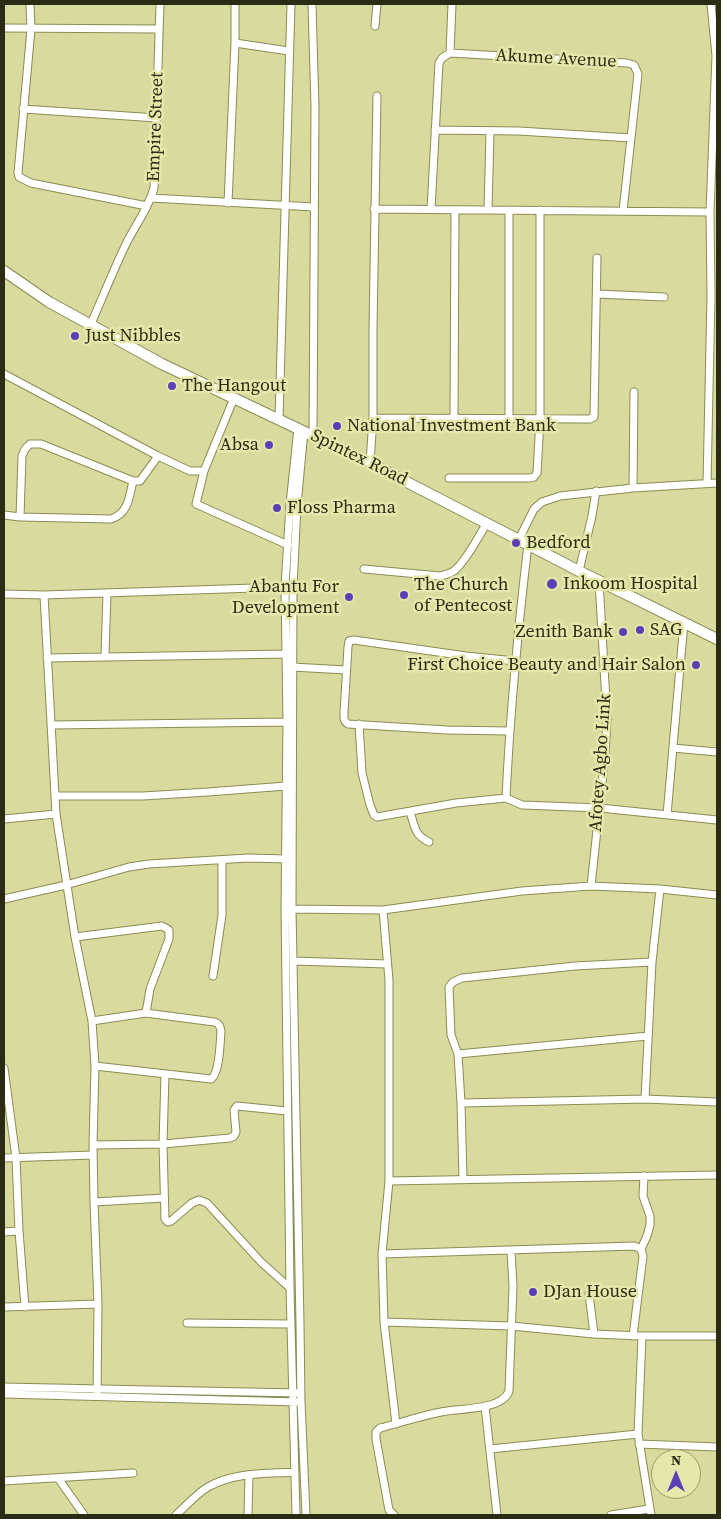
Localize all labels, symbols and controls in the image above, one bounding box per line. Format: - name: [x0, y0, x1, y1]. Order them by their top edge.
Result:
- street label: Akume Avenue: [495, 45, 617, 73]
- street label: Empire Street: [143, 72, 169, 182]
- place label: Just Nibbles: [85, 325, 181, 347]
- marker: Just Nibbles: [69, 330, 81, 342]
- place label: The Hangout: [182, 375, 286, 397]
- marker: The Hangout: [166, 380, 178, 392]
- place label: National Investment Bank: [347, 415, 556, 437]
- marker: National Investment Bank: [331, 420, 343, 432]
- street label: Spintex Road: [307, 425, 411, 491]
- place label: Absa: [220, 434, 259, 456]
- marker: Absa: [263, 439, 275, 451]
- place label: Floss Pharma: [287, 497, 396, 519]
- marker: Floss Pharma: [271, 502, 283, 514]
- place label: Bedford: [526, 532, 590, 554]
- marker: Bedford: [510, 537, 522, 549]
- place label: Inkoom Hospital: [563, 573, 698, 595]
- place label: The Church of Pentecost: [414, 574, 512, 616]
- place label: Abantu For Development: [232, 576, 339, 618]
- marker: Inkoom Hospital: [545, 577, 559, 591]
- marker: The Church of Pentecost: [398, 589, 410, 601]
- marker: Abantu For Development: [343, 591, 355, 603]
- place label: SAG: [650, 619, 682, 641]
- place label: Zenith Bank: [516, 621, 613, 643]
- marker: SAG: [634, 624, 646, 636]
- marker: Zenith Bank: [617, 626, 629, 638]
- place label: First Choice Beauty and Hair Salon: [407, 654, 686, 676]
- marker: First Choice Beauty and Hair Salon: [690, 659, 702, 671]
- street label: Afotey Agbo Link: [585, 693, 617, 833]
- place label: DJan House: [543, 1281, 637, 1303]
- marker: DJan House: [527, 1286, 539, 1298]
- north arrow: [651, 1449, 701, 1499]
- text: N: [671, 1450, 681, 1470]

